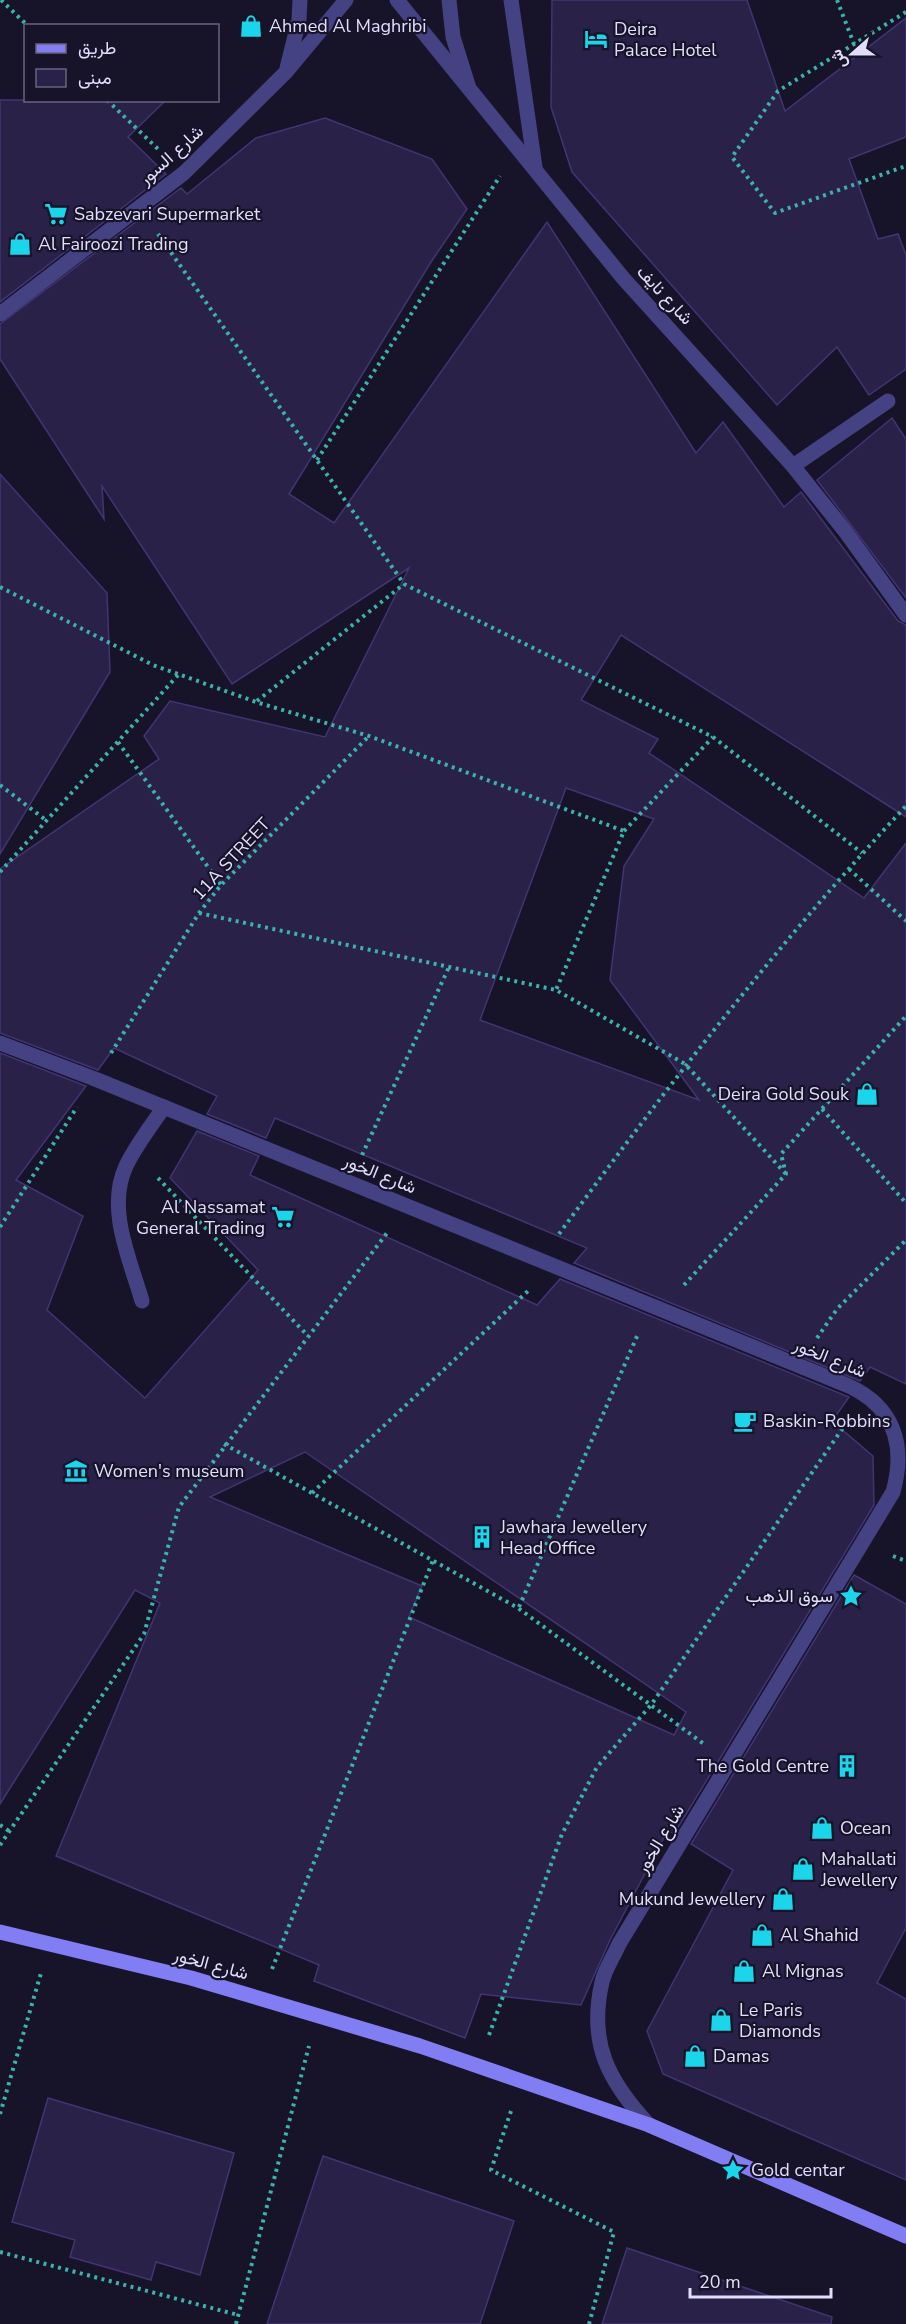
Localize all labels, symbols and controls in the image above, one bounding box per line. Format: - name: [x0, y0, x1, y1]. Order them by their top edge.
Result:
- shop icon: Ahmed Al Maghribi: [238, 13, 264, 39]
- place label: Ahmed Al Maghribi: [269, 14, 427, 38]
- place label: Deira Palace Hotel: [614, 17, 717, 62]
- legend: [24, 24, 219, 102]
- north arrow: [822, 24, 882, 84]
- hotel icon: Deira Palace Hotel: [583, 26, 609, 52]
- text: طريق: [78, 36, 116, 60]
- text: ش: [825, 46, 853, 72]
- text: مبنى: [78, 66, 112, 90]
- street label: شارع السور: [133, 119, 209, 191]
- supermarket icon: Sabzevari Supermarket: [43, 201, 69, 227]
- place label: Sabzevari Supermarket: [74, 202, 261, 226]
- shop icon: Al Fairoozi Trading: [7, 231, 33, 257]
- place label: Al Fairoozi Trading: [38, 232, 188, 256]
- street label: شارع نايف: [631, 260, 699, 330]
- street label: 11A STREET: [187, 812, 276, 905]
- shop icon: Deira Gold Souk: [854, 1081, 880, 1107]
- place label: Deira Gold Souk: [718, 1082, 850, 1106]
- street label: شارع الخور: [339, 1148, 420, 1199]
- place label: Al Nassamat General Trading: [136, 1195, 266, 1240]
- supermarket icon: Al Nassamat General Trading: [270, 1204, 296, 1230]
- street label: شارع الخور: [789, 1332, 870, 1383]
- cafe icon: Baskin-Robbins: [732, 1408, 758, 1434]
- place label: Baskin-Robbins: [763, 1409, 890, 1433]
- museum icon: Women's museum: [63, 1458, 89, 1484]
- place label: Women's museum: [94, 1459, 244, 1483]
- place label: Jawhara Jewellery Head Office: [499, 1515, 648, 1560]
- building icon: Jawhara Jewellery Head Office: [469, 1524, 495, 1550]
- place icon: سوق الذهب: [838, 1583, 864, 1609]
- place label: سوق الذهب: [746, 1584, 833, 1608]
- building icon: The Gold Centre: [834, 1753, 860, 1779]
- place label: The Gold Centre: [697, 1754, 829, 1778]
- street label: شارع الخور: [629, 1800, 690, 1879]
- shop icon: Ocean: [809, 1815, 835, 1841]
- place label: Ocean: [840, 1816, 891, 1840]
- place label: Mahallati Jewellery: [820, 1847, 898, 1892]
- shop icon: Mahallati Jewellery: [790, 1856, 816, 1882]
- shop icon: Mukund Jewellery: [770, 1886, 796, 1912]
- place label: Mukund Jewellery: [619, 1887, 766, 1911]
- shop icon: Al Shahid: [749, 1922, 775, 1948]
- place label: Al Shahid: [780, 1923, 859, 1947]
- street label: شارع الخور: [170, 1942, 251, 1986]
- shop icon: Al Mignas: [731, 1958, 757, 1984]
- place label: Al Mignas: [762, 1959, 844, 1983]
- place label: Le Paris Diamonds: [739, 1998, 821, 2043]
- shop icon: Le Paris Diamonds: [708, 2007, 734, 2033]
- shop icon: Damas: [682, 2043, 708, 2069]
- place label: Damas: [713, 2044, 770, 2068]
- place icon: Gold centar: [720, 2157, 746, 2183]
- place label: Gold centar: [751, 2158, 845, 2182]
- scale bar: [690, 2261, 831, 2299]
- text: 20 m: [699, 2270, 741, 2294]

